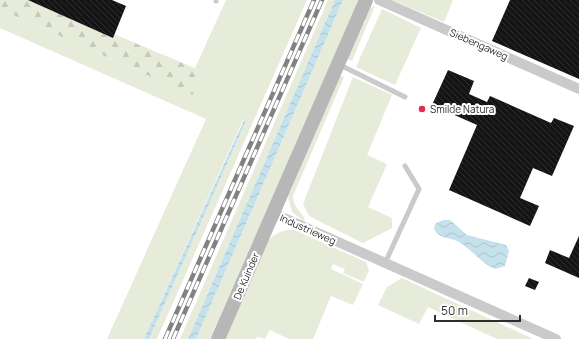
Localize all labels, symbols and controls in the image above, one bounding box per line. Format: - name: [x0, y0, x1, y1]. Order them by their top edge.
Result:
- street label: Siebengaweg: [448, 25, 510, 63]
- place label: Smilde Natura: [430, 102, 494, 116]
- marker: Smilde Natura: [417, 104, 427, 114]
- street label: Industrieweg: [278, 210, 338, 248]
- street label: De Kuinder: [230, 250, 262, 302]
- scale bar: [435, 297, 520, 323]
- text: 50 m: [441, 302, 468, 319]

